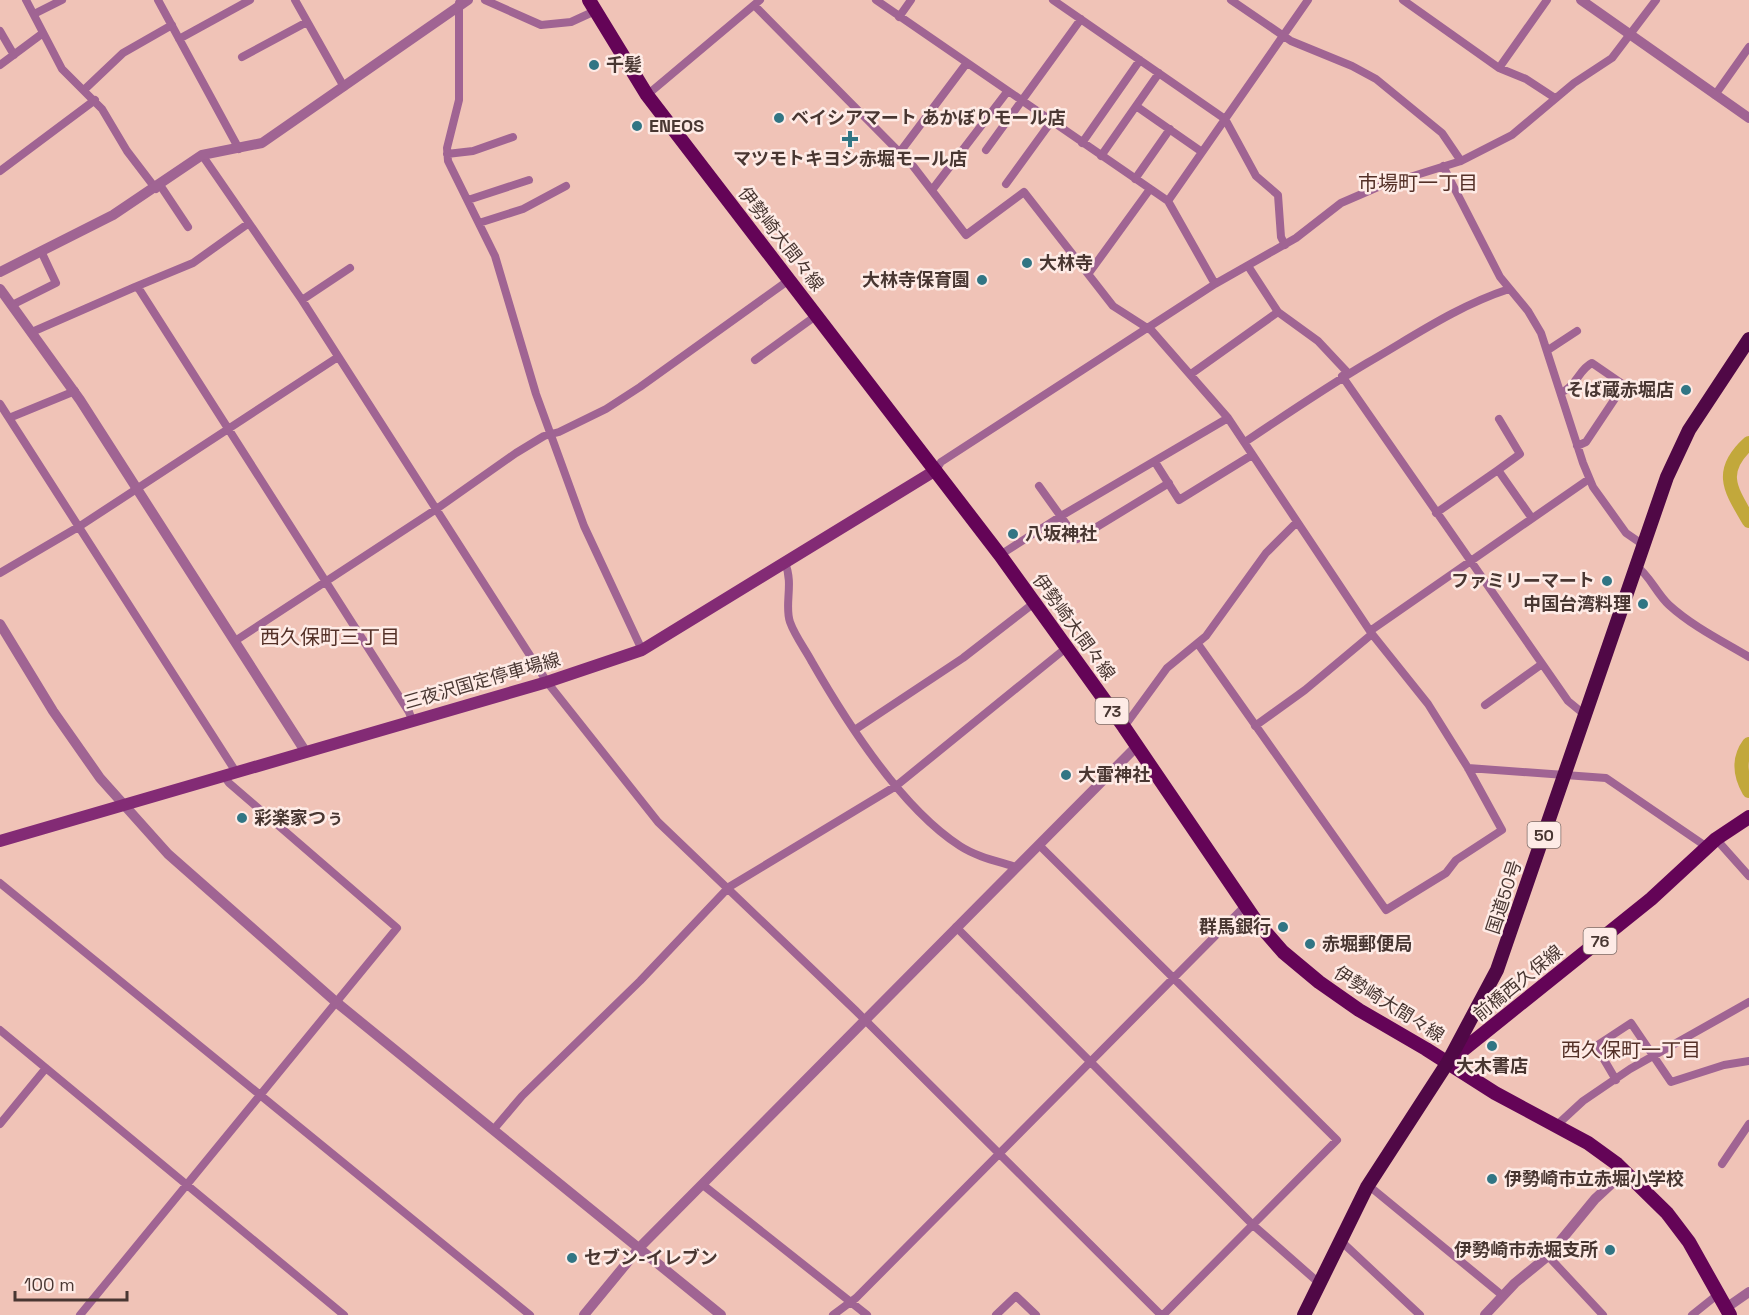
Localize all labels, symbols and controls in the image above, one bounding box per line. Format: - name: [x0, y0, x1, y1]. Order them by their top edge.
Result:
- place label: 千髪: [606, 53, 642, 76]
- marker: 千髪: [587, 58, 601, 72]
- place label: ベイシアマート あかぼりモール店: [791, 106, 1066, 129]
- marker: ベイシアマート あかぼりモール店: [772, 111, 786, 125]
- place label: ENEOS: [649, 114, 704, 137]
- marker: ENEOS: [630, 119, 644, 133]
- marker: マツモトキヨシ赤堀モール店: [843, 132, 857, 146]
- place label: マツモトキヨシ赤堀モール店: [733, 147, 967, 170]
- district label: 市場町一丁目: [1358, 170, 1478, 196]
- street label: 伊勢崎大間々線: [734, 182, 829, 295]
- place label: 大林寺: [1039, 251, 1093, 274]
- marker: 大林寺: [1020, 256, 1034, 270]
- place label: 大林寺保育園: [862, 268, 970, 291]
- marker: 大林寺保育園: [975, 273, 989, 287]
- place label: そば蔵赤堀店: [1566, 378, 1674, 401]
- marker: そば蔵赤堀店: [1679, 383, 1693, 397]
- place label: 八坂神社: [1025, 522, 1097, 545]
- marker: 八坂神社: [1006, 527, 1020, 541]
- street label: 伊勢崎大間々線: [1028, 569, 1121, 684]
- place label: ファミリーマート: [1451, 569, 1595, 592]
- marker: ファミリーマート: [1600, 574, 1614, 588]
- place label: 中国台湾料理: [1523, 592, 1631, 615]
- marker: 中国台湾料理: [1636, 597, 1650, 611]
- district label: 西久保町三丁目: [260, 624, 400, 650]
- street label: 三夜沢国定停車場線: [401, 647, 563, 714]
- road number: 73: [1096, 698, 1128, 724]
- place label: 大雷神社: [1078, 763, 1150, 786]
- marker: 大雷神社: [1059, 768, 1073, 782]
- place label: 彩楽家つぅ: [254, 806, 344, 829]
- marker: 彩楽家つぅ: [235, 811, 249, 825]
- road number: 50: [1528, 822, 1560, 848]
- street label: 国道50号: [1481, 857, 1526, 937]
- place label: 群馬銀行: [1199, 915, 1271, 938]
- marker: 群馬銀行: [1276, 920, 1290, 934]
- road number: 76: [1584, 928, 1616, 954]
- place label: 赤堀郵便局: [1322, 932, 1412, 955]
- marker: 赤堀郵便局: [1303, 937, 1317, 951]
- street label: 前橋西久保線: [1468, 940, 1567, 1026]
- street label: 伊勢崎大間々線: [1330, 960, 1449, 1047]
- district label: 西久保町一丁目: [1561, 1037, 1701, 1063]
- marker: 大木書店: [1485, 1039, 1499, 1053]
- place label: 大木書店: [1456, 1054, 1528, 1077]
- place label: 伊勢崎市立赤堀小学校: [1504, 1167, 1684, 1190]
- marker: 伊勢崎市立赤堀小学校: [1485, 1172, 1499, 1186]
- place label: 伊勢崎市赤堀支所: [1454, 1238, 1598, 1261]
- marker: 伊勢崎市赤堀支所: [1603, 1243, 1617, 1257]
- place label: セブン-イレブン: [584, 1246, 718, 1269]
- marker: セブン-イレブン: [565, 1251, 579, 1265]
- scale bar: [15, 1264, 128, 1302]
- text: 100 m: [24, 1273, 75, 1296]

